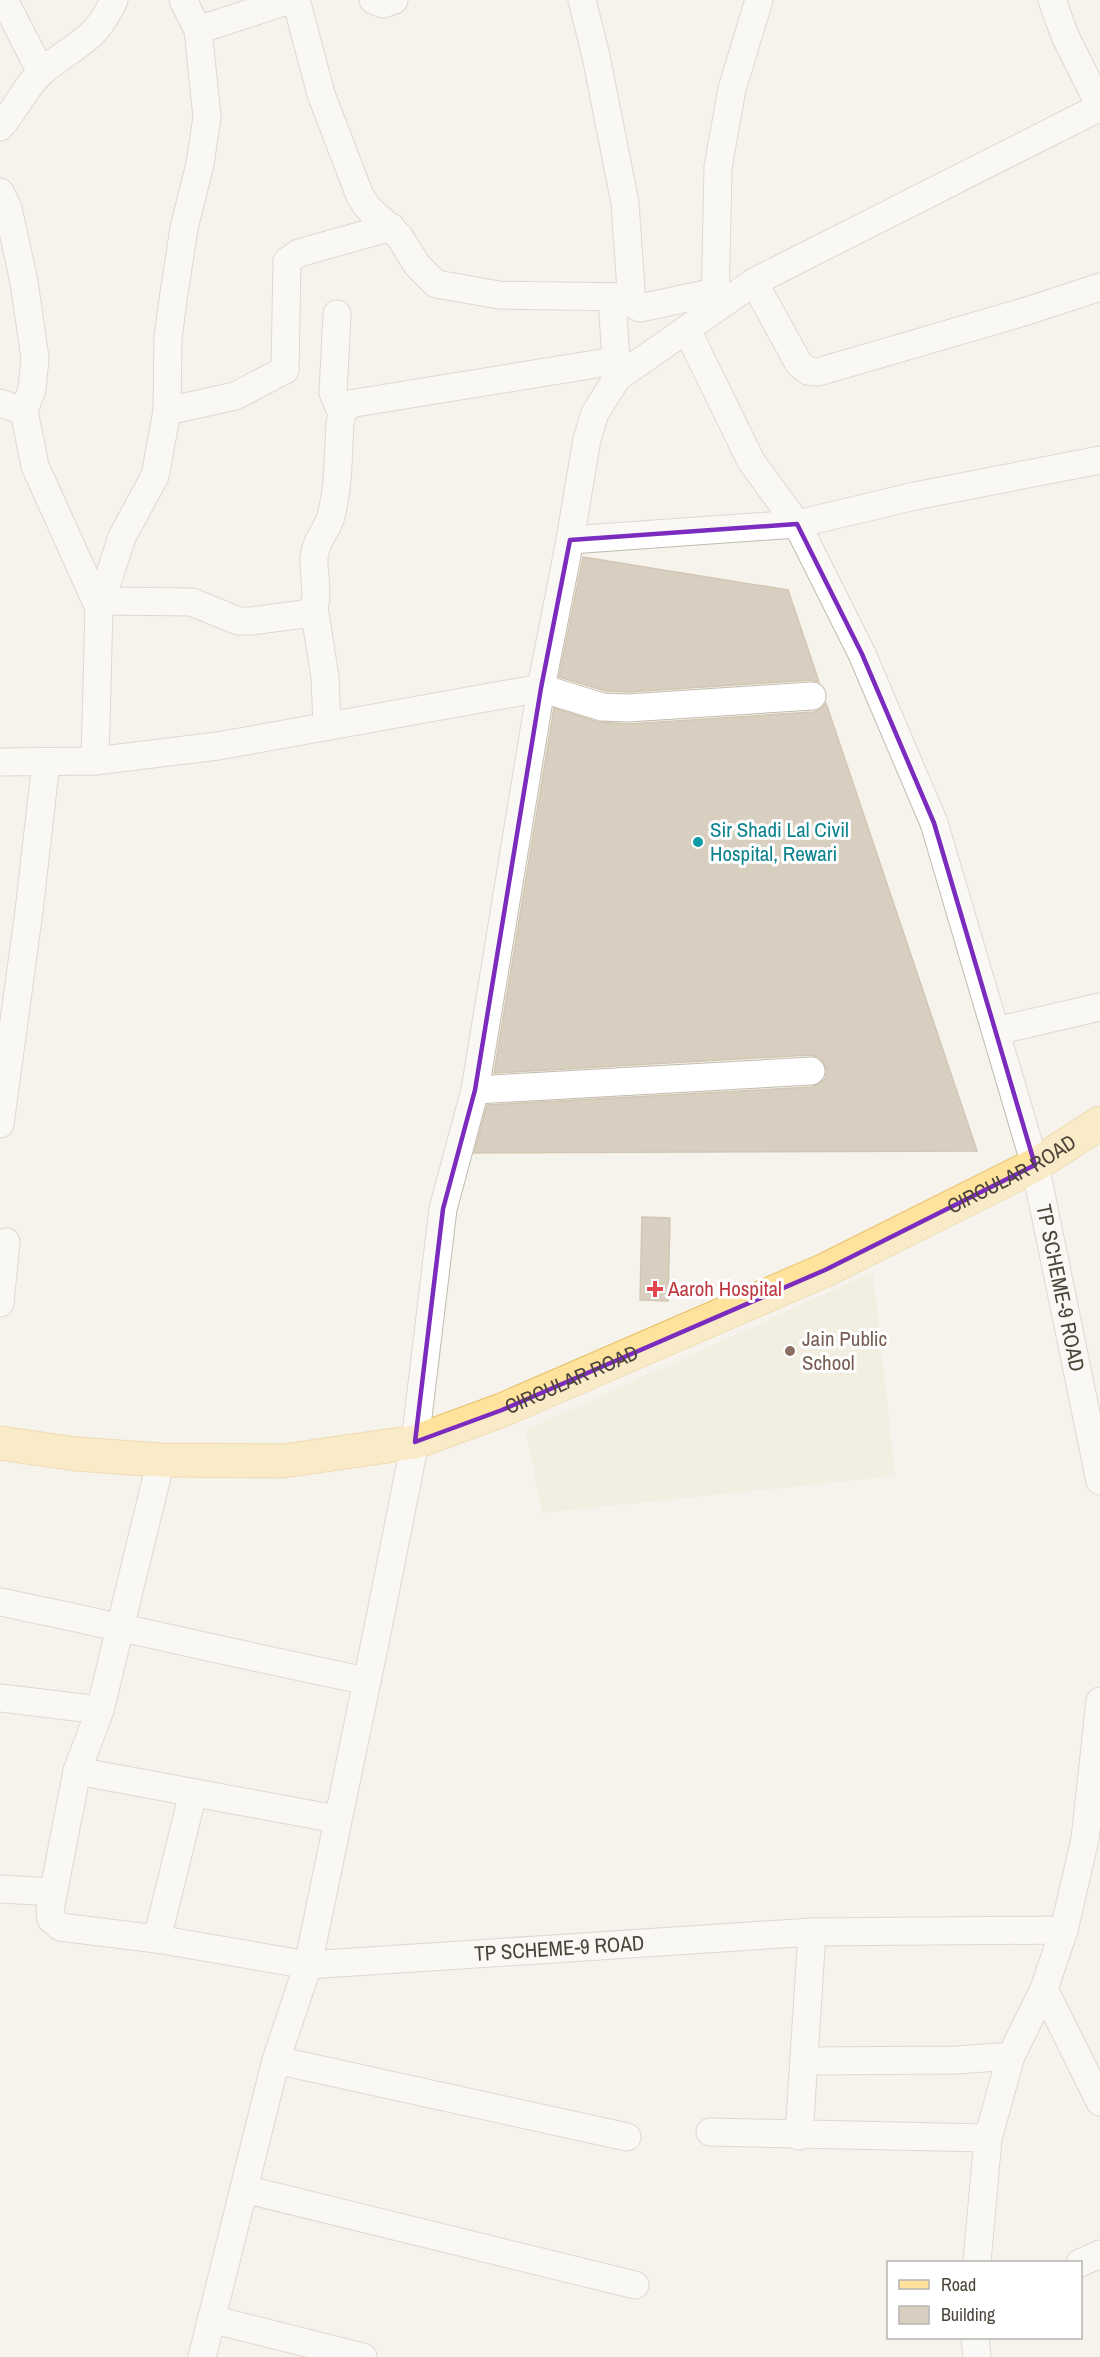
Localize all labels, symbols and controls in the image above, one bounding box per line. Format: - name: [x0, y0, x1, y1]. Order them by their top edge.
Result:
- place label: Sir Shadi Lal Civil Hospital, Rewari: [710, 815, 849, 868]
- marker: Sir Shadi Lal Civil Hospital, Rewari: [691, 835, 705, 849]
- street label: CIRCULAR ROAD: [942, 1127, 1082, 1221]
- street label: TP SCHEME-9 ROAD: [1029, 1202, 1092, 1374]
- place label: Aaroh Hospital: [667, 1274, 782, 1303]
- marker: Aaroh Hospital: [646, 1280, 664, 1298]
- place label: Jain Public School: [802, 1324, 887, 1377]
- street label: CIRCULAR ROAD: [500, 1338, 643, 1421]
- marker: Jain Public School: [783, 1344, 797, 1358]
- street label: TP SCHEME-9 ROAD: [473, 1928, 645, 1968]
- legend: [887, 2261, 1082, 2339]
- text: Road: [941, 2272, 976, 2297]
- text: Building: [941, 2302, 996, 2327]

